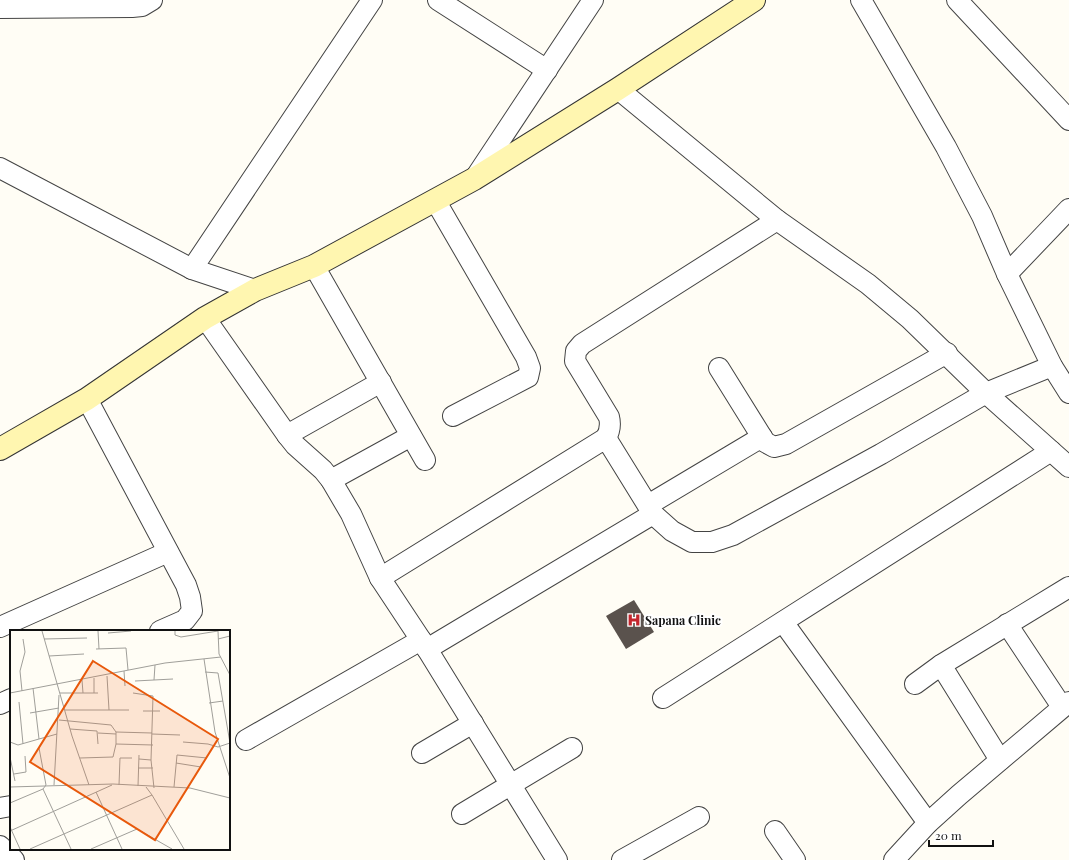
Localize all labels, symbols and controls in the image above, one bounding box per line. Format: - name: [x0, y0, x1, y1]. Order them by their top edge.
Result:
- hospital icon: Sapana Clinic: [626, 612, 642, 628]
- place label: Sapana Clinic: [645, 612, 721, 628]
- inset map: [10, 630, 230, 850]
- scale bar: [929, 822, 993, 848]
- text: 20 m: [935, 827, 962, 843]

